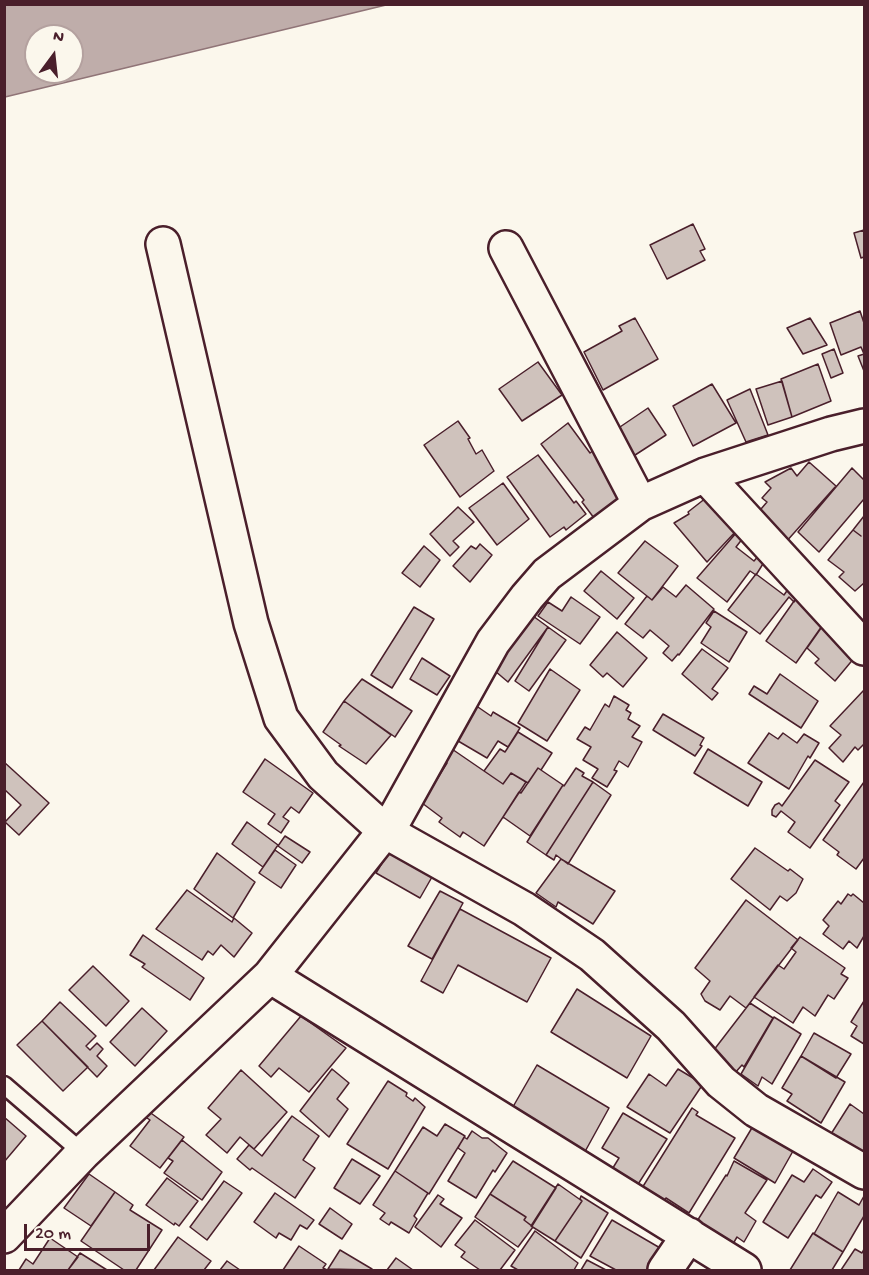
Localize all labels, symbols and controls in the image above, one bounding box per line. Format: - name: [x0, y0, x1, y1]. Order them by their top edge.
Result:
- north arrow: [24, 24, 84, 84]
- text: N: [51, 28, 66, 49]
- scale bar: [27, 1212, 153, 1250]
- text: 20 m: [35, 1224, 71, 1245]

